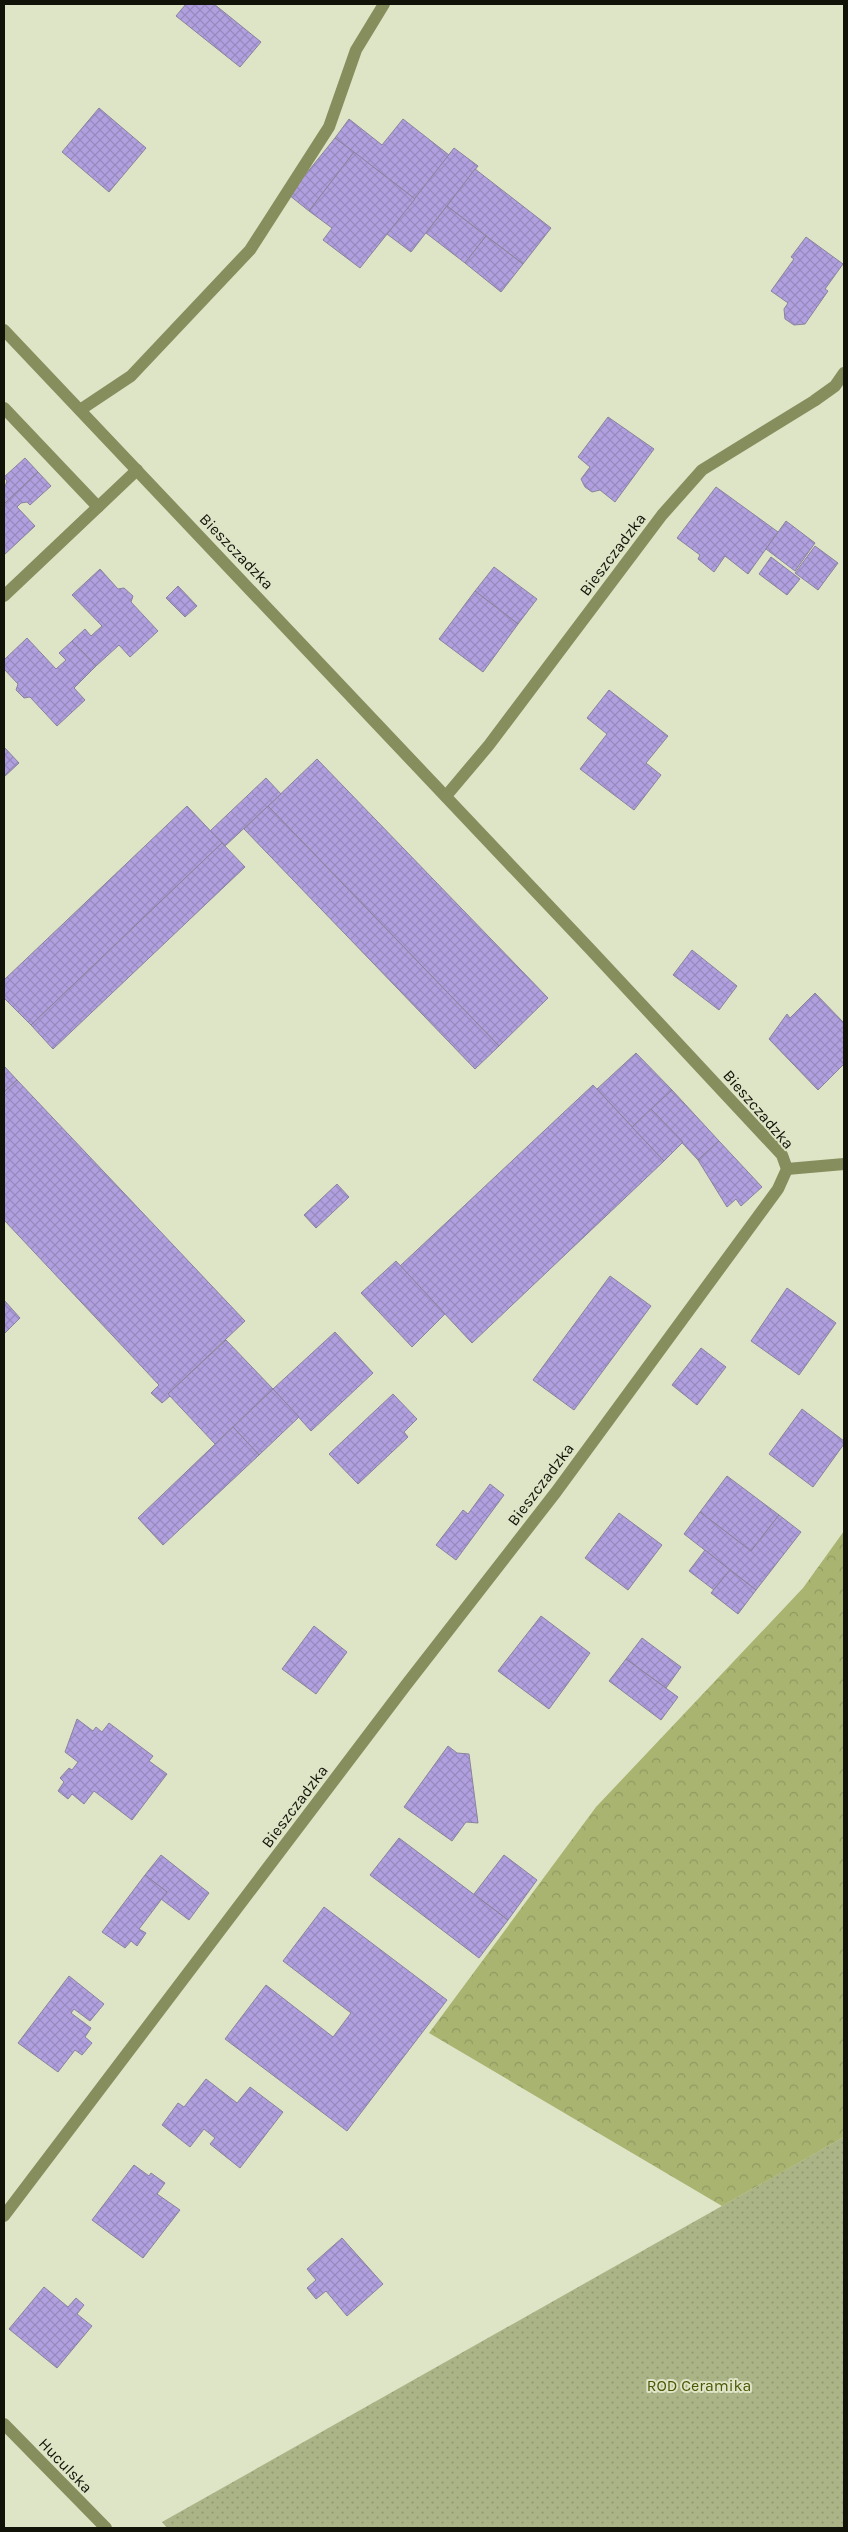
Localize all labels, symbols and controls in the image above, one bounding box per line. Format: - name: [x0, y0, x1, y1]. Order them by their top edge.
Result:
- street label: Bieszczadzka: [196, 509, 278, 593]
- street label: Bieszczadzka: [575, 509, 650, 599]
- street label: Bieszczadzka: [719, 1066, 798, 1153]
- street label: Bieszczadzka: [503, 1439, 578, 1529]
- street label: Bieszczadzka: [257, 1761, 332, 1851]
- park label: ROD Ceramika: [647, 2376, 751, 2395]
- street label: Huculska: [35, 2434, 96, 2497]

